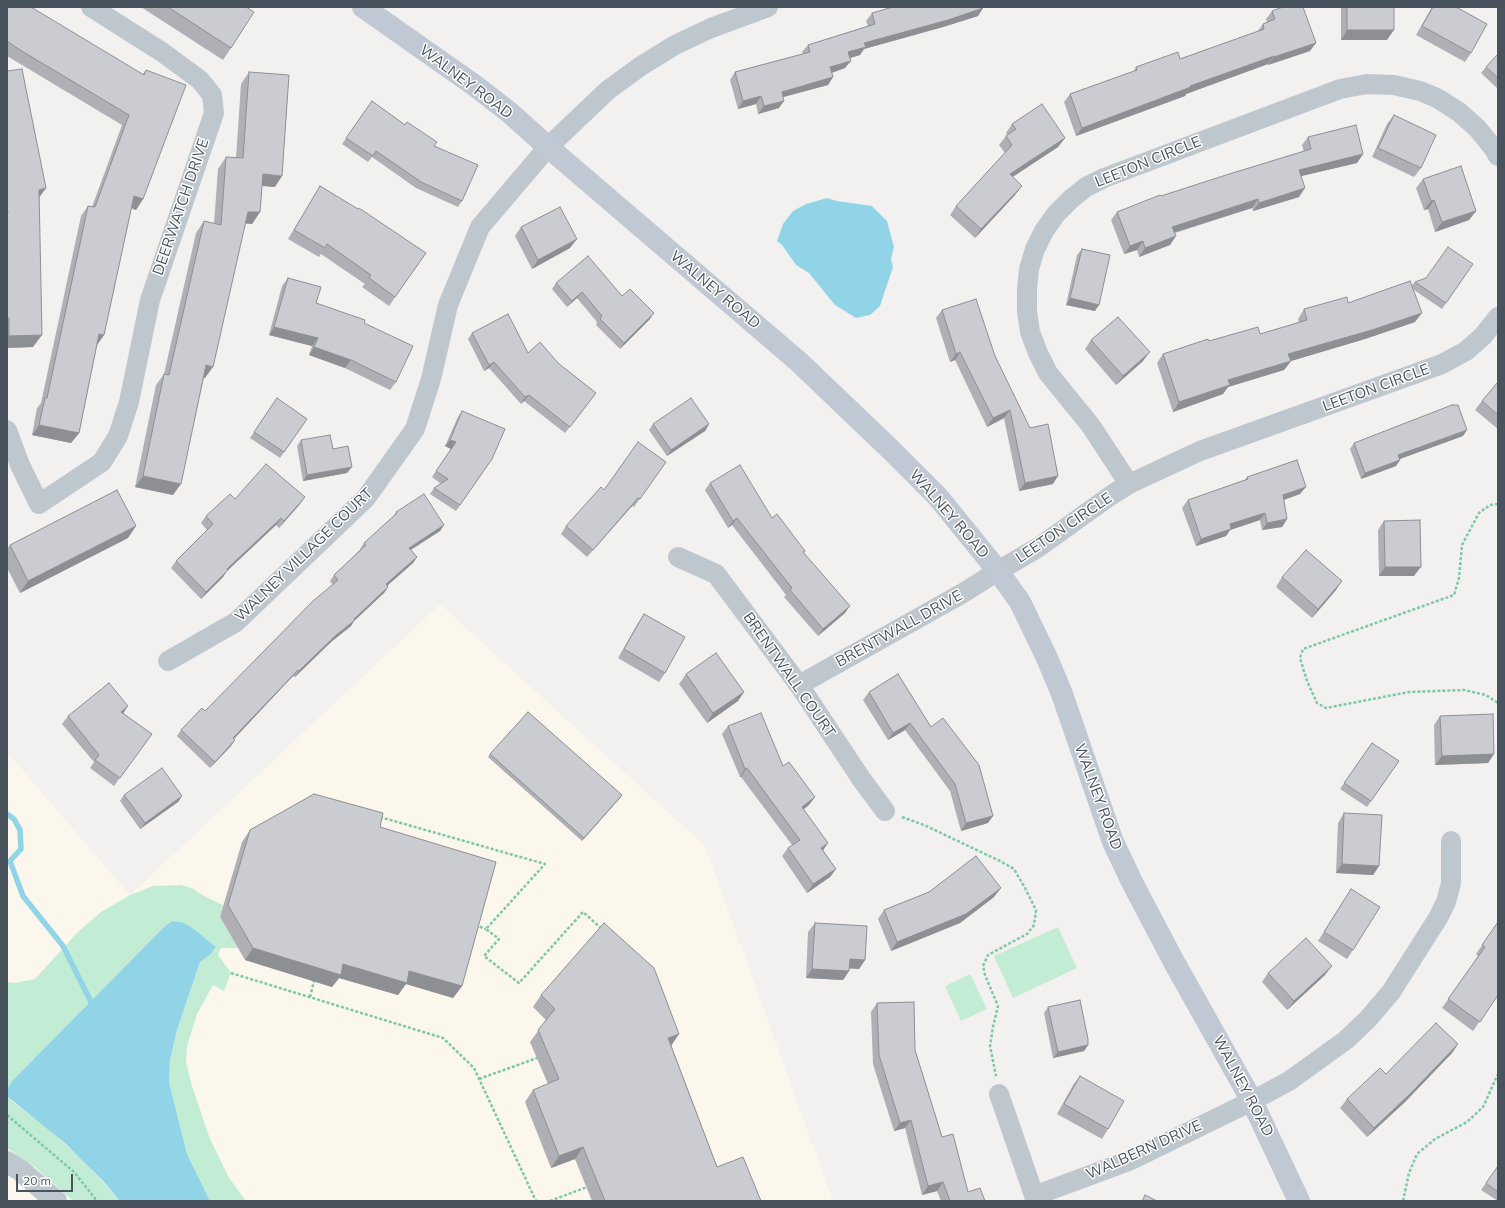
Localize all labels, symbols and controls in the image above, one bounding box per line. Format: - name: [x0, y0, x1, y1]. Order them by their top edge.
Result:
- street label: WALNEY ROAD: [416, 41, 516, 123]
- street label: LEETON CIRCLE: [1093, 133, 1203, 191]
- street label: DEERWATCH DRIVE: [149, 136, 213, 278]
- street label: WALNEY ROAD: [666, 247, 764, 333]
- street label: LEETON CIRCLE: [1320, 360, 1432, 416]
- street label: WALNEY ROAD: [905, 466, 993, 562]
- street label: WALNEY VILLAGE COURT: [231, 484, 377, 626]
- street label: LEETON CIRCLE: [1012, 489, 1116, 567]
- street label: BRENTWALL DRIVE: [833, 587, 965, 671]
- street label: BRENTWALL COURT: [739, 609, 839, 741]
- street label: WALNEY ROAD: [1070, 741, 1126, 853]
- street label: WALNEY ROAD: [1209, 1032, 1277, 1140]
- street label: WALBERN DRIVE: [1084, 1116, 1204, 1184]
- scale bar: [18, 1166, 75, 1192]
- text: 20 m: [23, 1173, 51, 1188]

